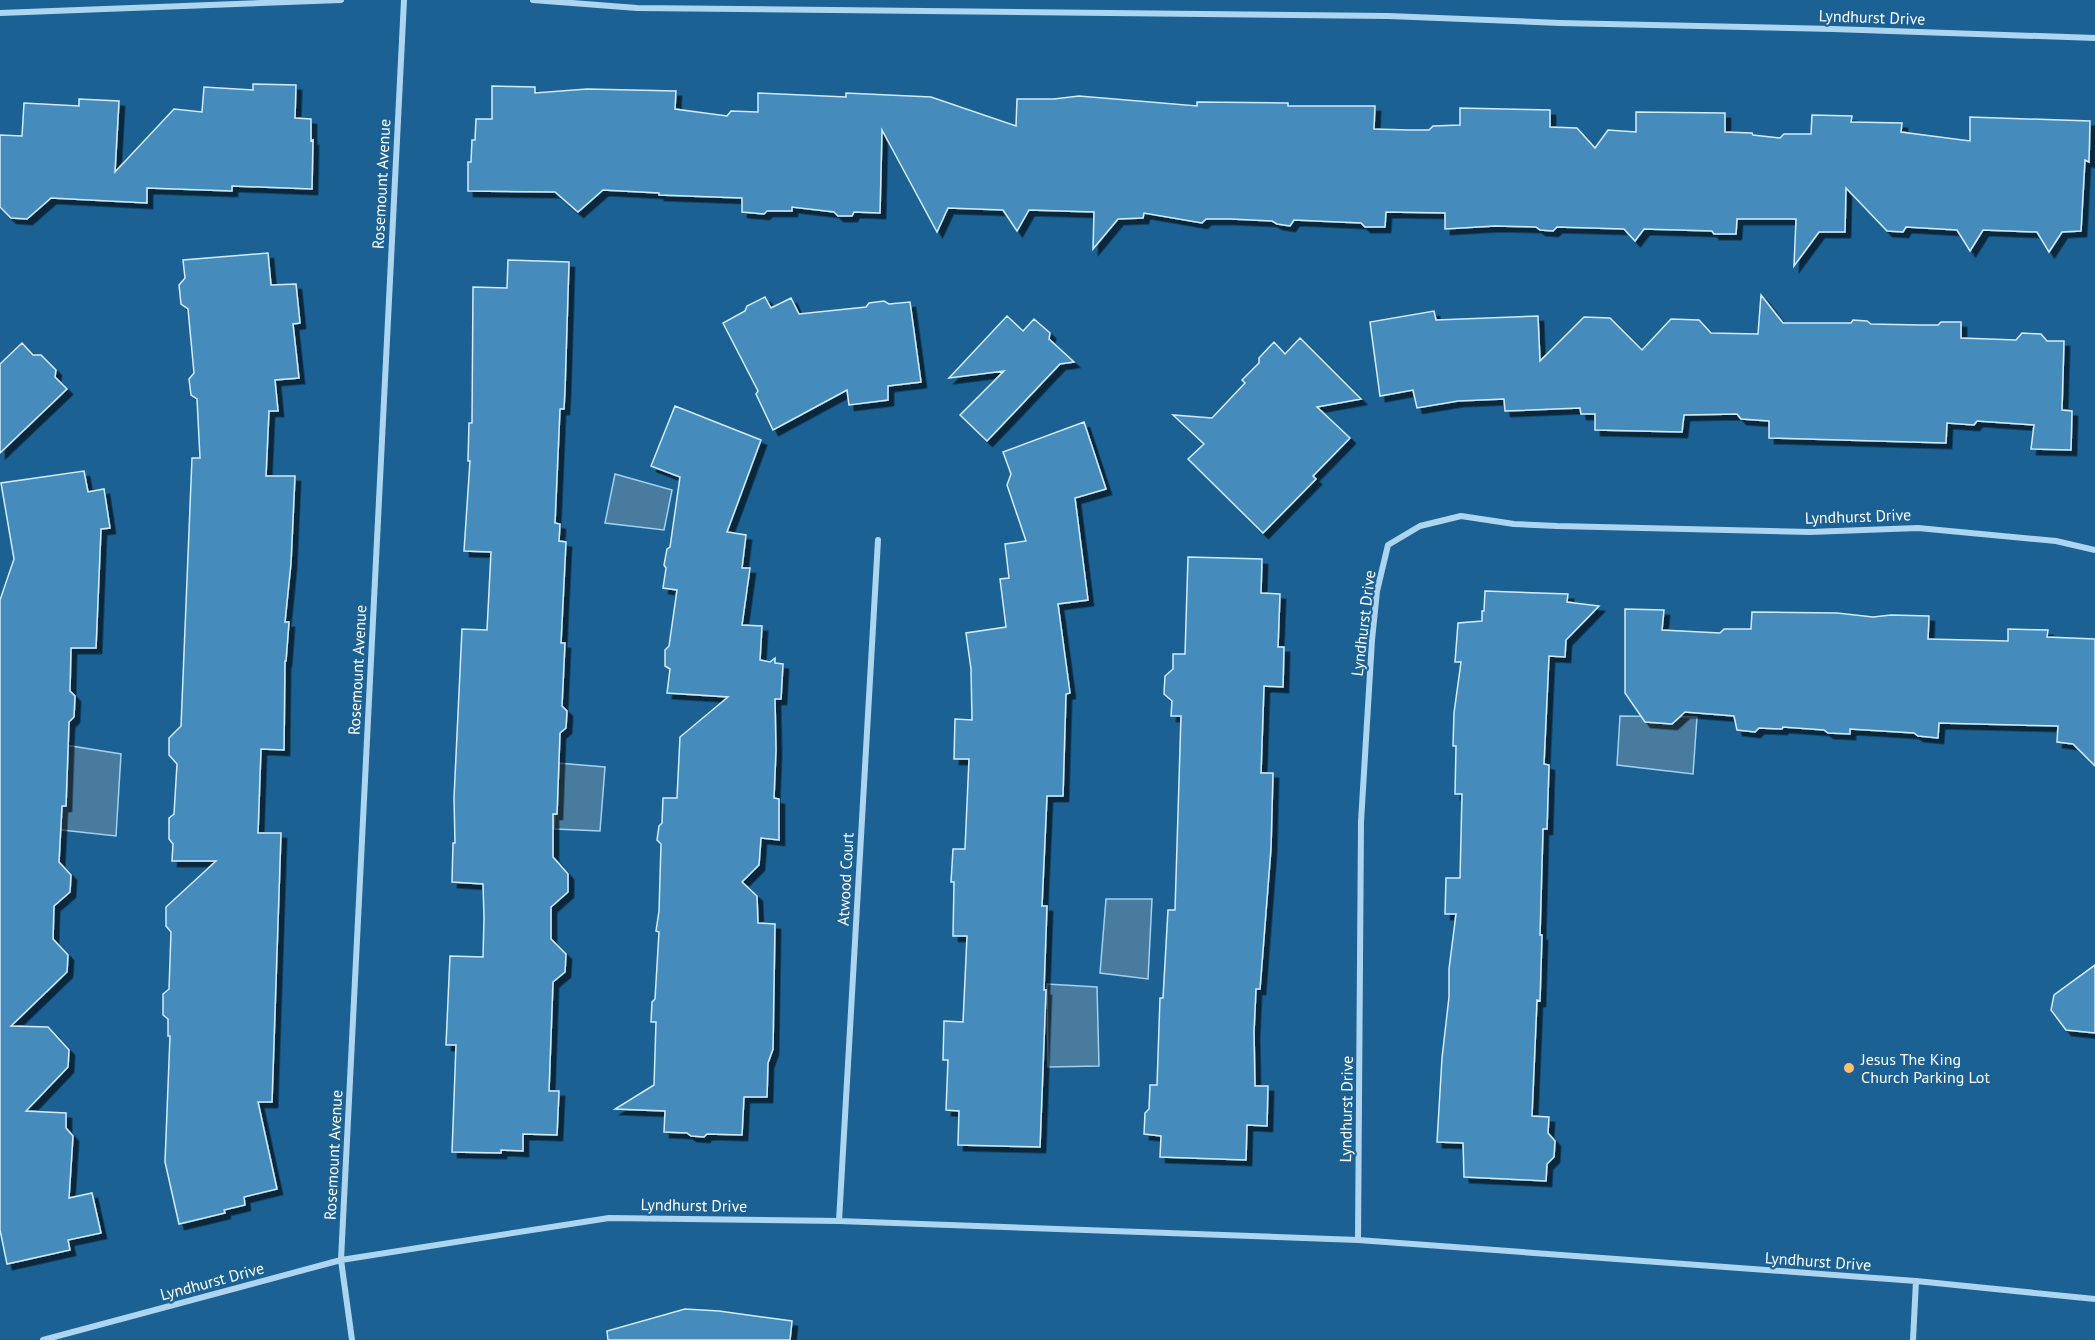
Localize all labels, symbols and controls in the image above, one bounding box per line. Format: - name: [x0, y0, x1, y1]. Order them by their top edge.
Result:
- street label: Lyndhurst Drive: [1818, 5, 1926, 29]
- street label: Rosemount Avenue: [368, 118, 394, 250]
- street label: Lyndhurst Drive: [1804, 504, 1912, 528]
- street label: Lyndhurst Drive: [1347, 569, 1379, 677]
- street label: Rosemount Avenue: [344, 604, 370, 736]
- street label: Atwood Court: [833, 831, 857, 926]
- place label: Jesus The King Church Parking Lot: [1860, 1049, 1990, 1087]
- street label: Lyndhurst Drive: [1335, 1056, 1357, 1162]
- marker: Jesus The King Church Parking Lot: [1842, 1061, 1856, 1075]
- street label: Rosemount Avenue: [320, 1089, 346, 1221]
- street label: Lyndhurst Drive: [641, 1194, 747, 1216]
- street label: Lyndhurst Drive: [1764, 1247, 1872, 1275]
- street label: Lyndhurst Drive: [158, 1258, 266, 1304]

